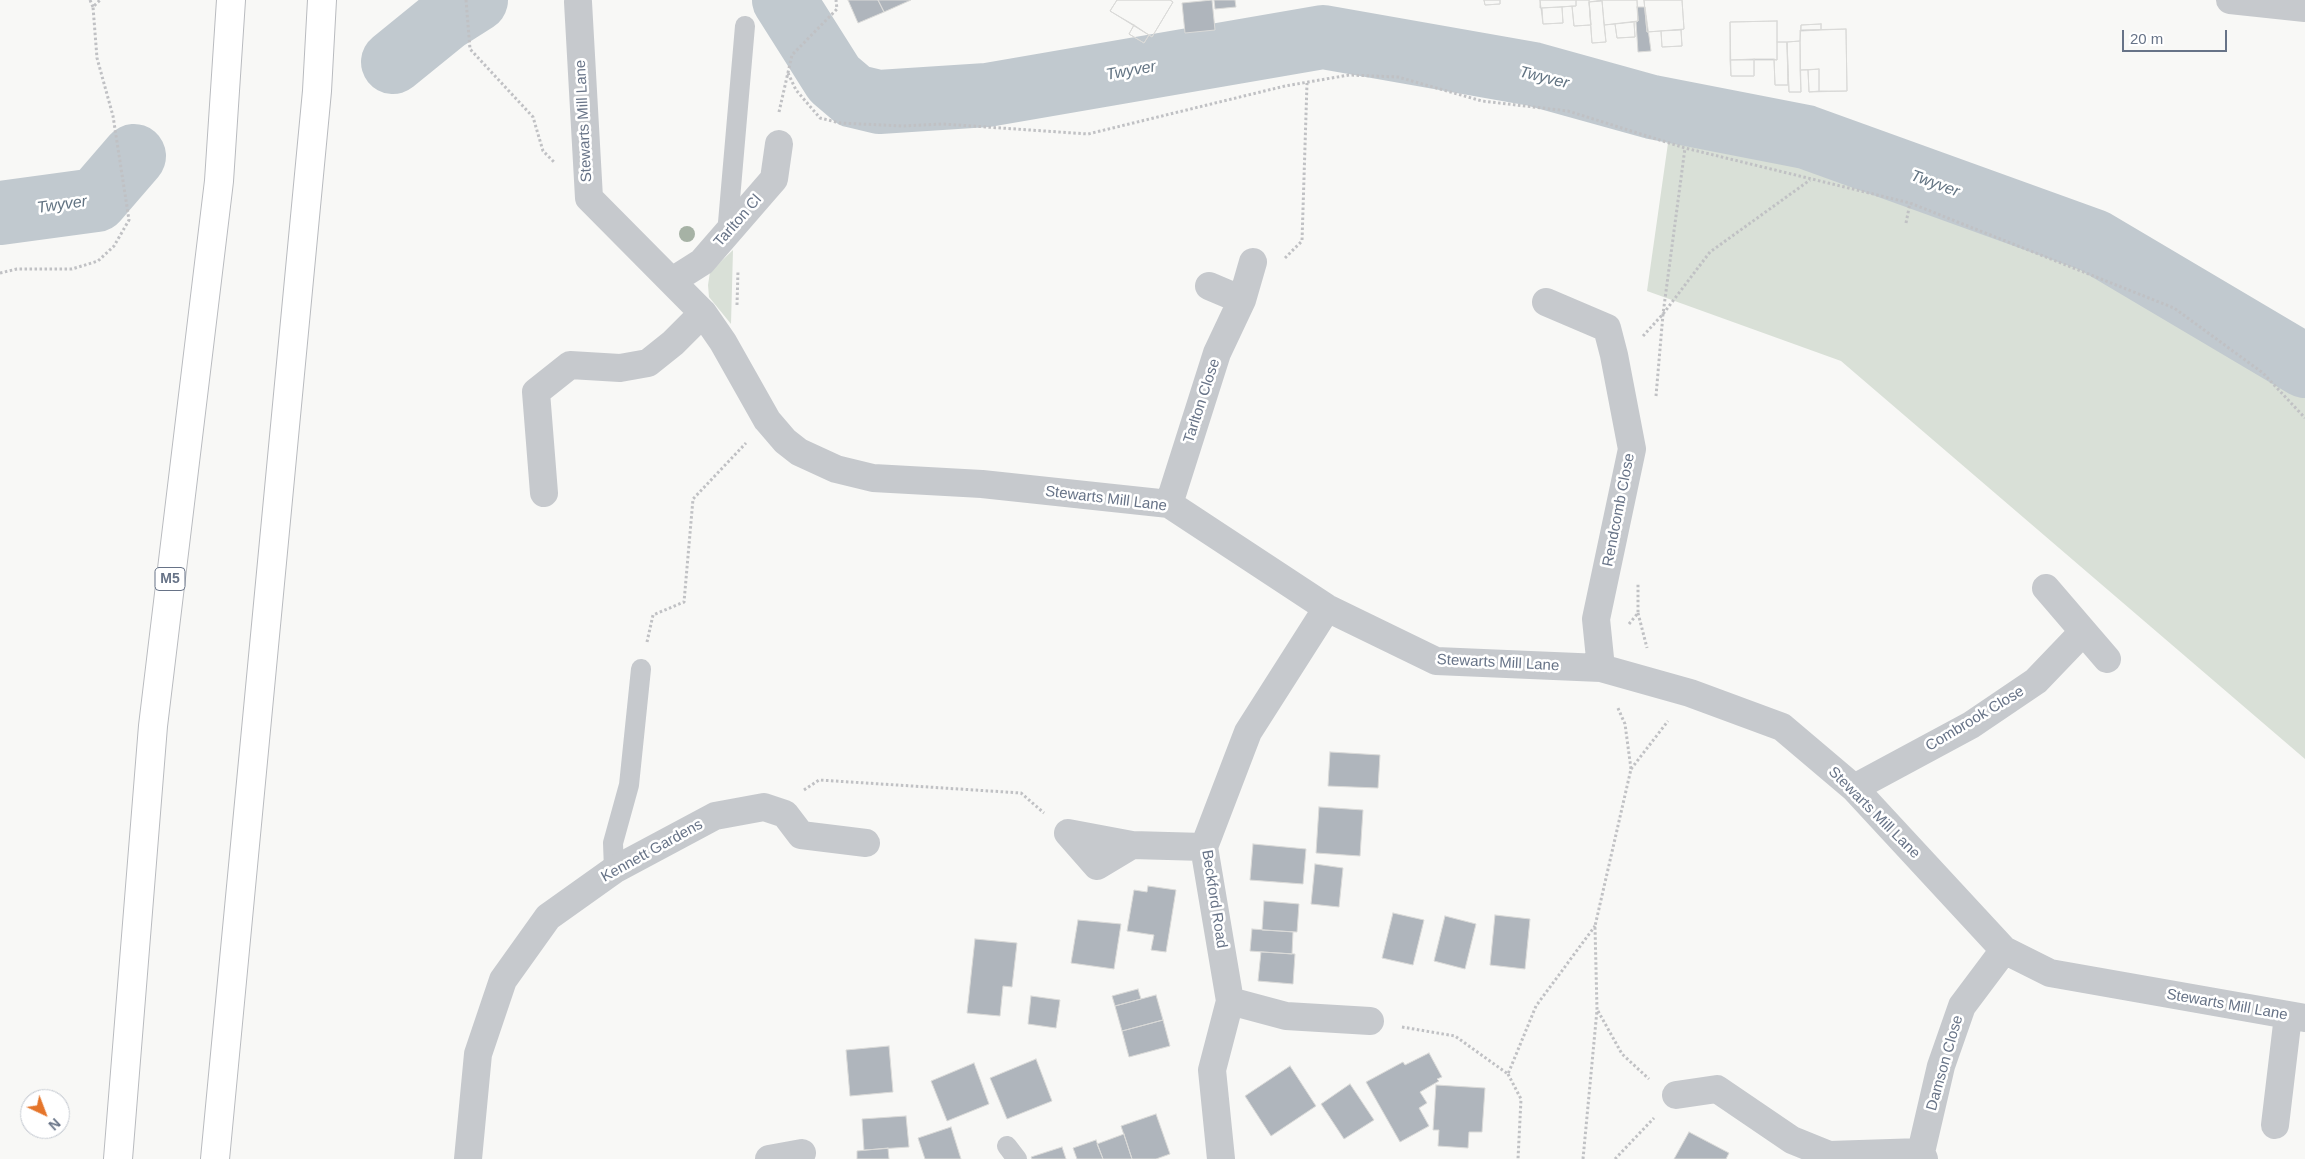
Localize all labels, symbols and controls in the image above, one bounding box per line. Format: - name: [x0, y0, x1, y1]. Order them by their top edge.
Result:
- scale bar: [2125, 20, 2230, 52]
- text: 20 m: [2130, 30, 2163, 47]
- water label: Twyver: [1105, 57, 1157, 85]
- street label: Stewarts Mill Lane: [572, 59, 596, 183]
- water label: Twyver: [1517, 63, 1571, 93]
- water label: Twyver: [1908, 166, 1962, 202]
- street label: Tarlton Cl: [710, 191, 766, 251]
- water label: Twyver: [36, 192, 88, 218]
- street label: Tarlton Close: [1180, 357, 1224, 445]
- street label: Rendcomb Close: [1599, 452, 1639, 568]
- street label: Stewarts Mill Lane: [1044, 483, 1168, 515]
- road number: M5: [155, 568, 185, 590]
- street label: Stewarts Mill Lane: [1436, 651, 1560, 675]
- street label: Combrook Close: [1922, 683, 2028, 755]
- street label: Stewarts Mill Lane: [1824, 763, 1924, 863]
- street label: Kennett Gardens: [598, 816, 706, 886]
- street label: Beckford Road: [1197, 849, 1231, 949]
- street label: Stewarts Mill Lane: [2165, 985, 2289, 1025]
- street label: Damson Close: [1923, 1013, 1967, 1113]
- north arrow: [20, 1089, 70, 1139]
- text: N: [45, 1115, 64, 1134]

